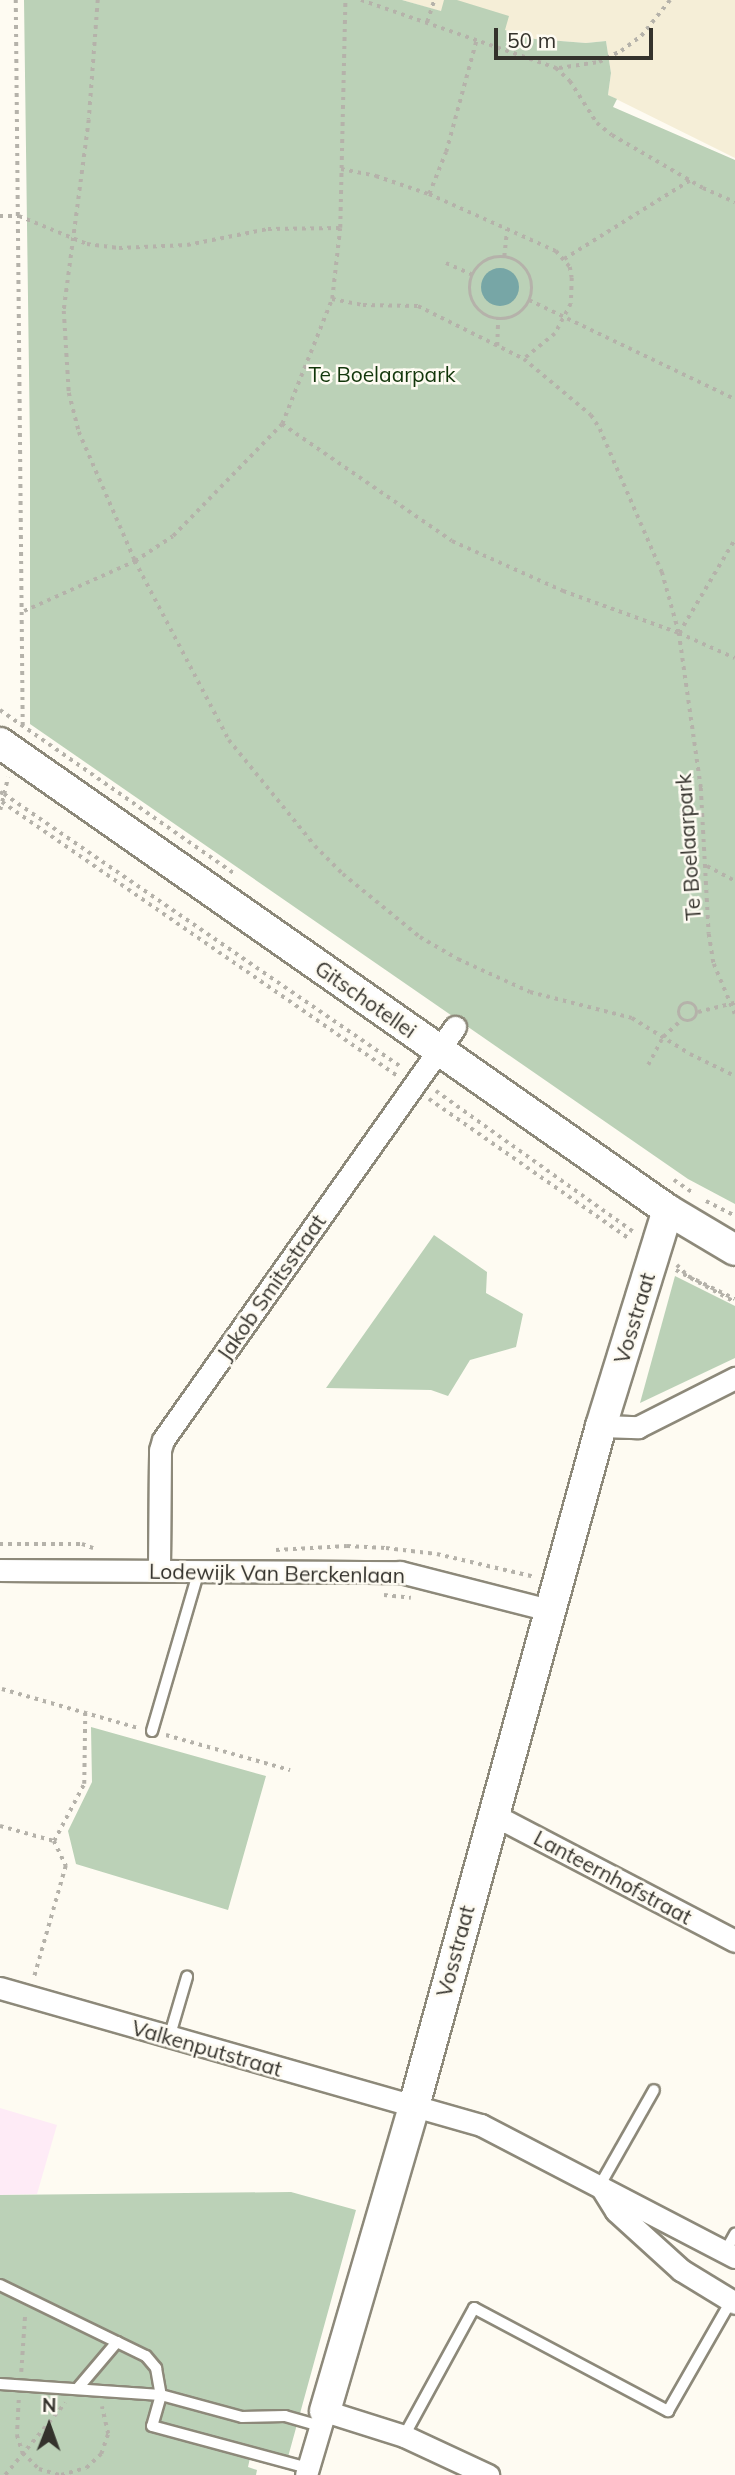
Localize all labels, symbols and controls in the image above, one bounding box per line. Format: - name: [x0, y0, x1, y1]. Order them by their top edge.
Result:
- scale bar: [497, 14, 656, 58]
- text: 50 m: [507, 27, 556, 53]
- park label: Te Boelaarpark: [308, 361, 456, 387]
- street label: Te Boelaarpark: [670, 773, 706, 921]
- street label: Gitschotellei: [311, 955, 421, 1043]
- street label: Jakob Smitsstraat: [211, 1209, 331, 1365]
- street label: Vosstraat: [608, 1270, 660, 1366]
- street label: Lodewijk Van Berckenlaan: [149, 1558, 405, 1588]
- street label: Lanteernhofstraat: [530, 1825, 696, 1929]
- street label: Vosstraat: [431, 1903, 479, 1999]
- street label: Valkenputstraat: [129, 2015, 285, 2081]
- north arrow: [14, 2391, 84, 2461]
- text: N: [42, 2393, 57, 2417]

